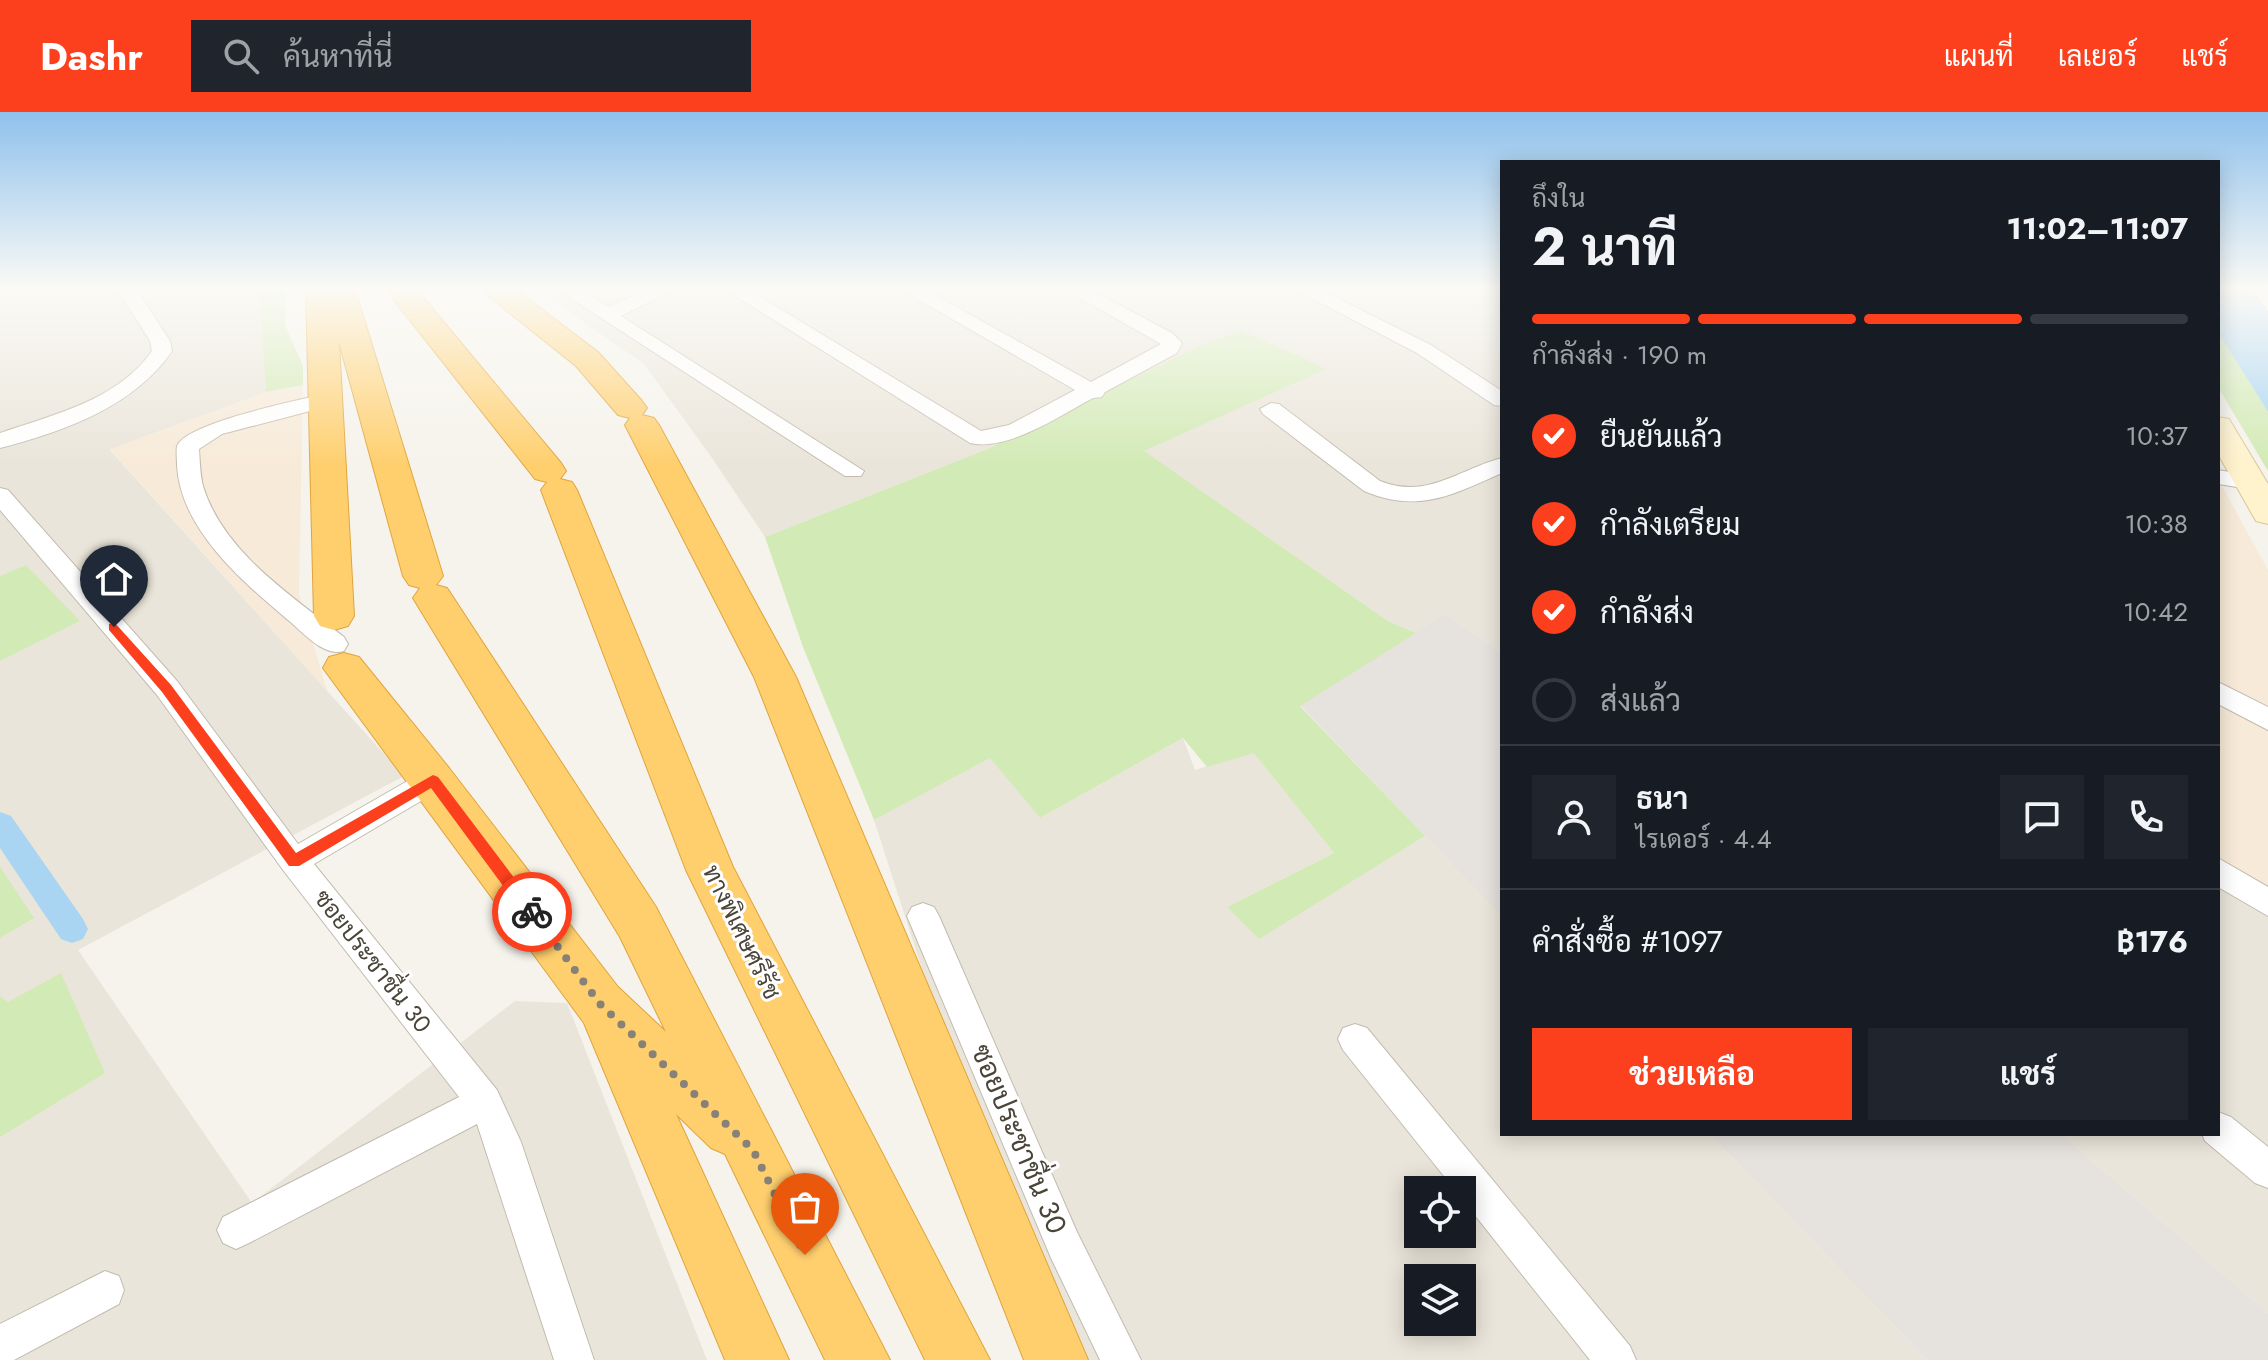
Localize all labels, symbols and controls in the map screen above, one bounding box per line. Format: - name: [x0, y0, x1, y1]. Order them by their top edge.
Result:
- search box: [191, 20, 751, 92]
- text: Dashr: [40, 29, 143, 84]
- icon: search: [219, 34, 263, 78]
- text: ค้นหาที่นี่: [283, 35, 393, 78]
- text: แผนที่: [1944, 36, 2014, 77]
- text: เลเยอร์: [2058, 36, 2137, 77]
- text: แชร์: [2181, 36, 2228, 77]
- text: ถึงใน: [1532, 179, 1585, 217]
- text: 11:02–11:07: [2007, 207, 2188, 250]
- text: 2 นาที: [1532, 209, 1677, 285]
- text: กำลังส่ง · 190 m: [1532, 336, 1707, 374]
- icon: check: [1532, 414, 1576, 458]
- text: ยืนยันแล้ว: [1600, 415, 1723, 458]
- text: 10:37: [2125, 417, 2188, 455]
- icon: check: [1532, 502, 1576, 546]
- text: กำลังเตรียม: [1600, 503, 1740, 546]
- text: 10:38: [2125, 505, 2188, 543]
- pin: [80, 545, 148, 627]
- icon: home: [92, 557, 136, 601]
- icon: check: [1532, 590, 1576, 634]
- text: กำลังส่ง: [1600, 591, 1694, 634]
- text: 10:42: [2123, 593, 2188, 631]
- text: ส่งแล้ว: [1600, 679, 1681, 722]
- button: person: [1532, 775, 1616, 859]
- button: chat: [2000, 775, 2084, 859]
- button: phone: [2104, 775, 2188, 859]
- text: ธนา: [1636, 777, 1688, 820]
- text: ไรเดอร์ · 4.4: [1636, 820, 1772, 858]
- street label: ทางพิเศษศรีรัช: [694, 859, 790, 1005]
- courier: [492, 872, 572, 952]
- street label: ซอยประชาชื่น 30: [306, 880, 443, 1040]
- icon: bike: [510, 890, 554, 934]
- text: คำสั่งซื้อ #1097: [1532, 920, 1723, 963]
- text: ฿176: [2116, 920, 2188, 963]
- button: ช่วยเหลือ: [1532, 1028, 1852, 1120]
- button: แชร์: [1868, 1028, 2188, 1120]
- street label: ซอยประชาชื่น 30: [961, 1036, 1081, 1240]
- pin: [771, 1173, 839, 1255]
- map controls: [1404, 1176, 1476, 1336]
- button: locate: [1404, 1176, 1476, 1248]
- icon: bag: [783, 1185, 827, 1229]
- button: layers: [1404, 1264, 1476, 1336]

